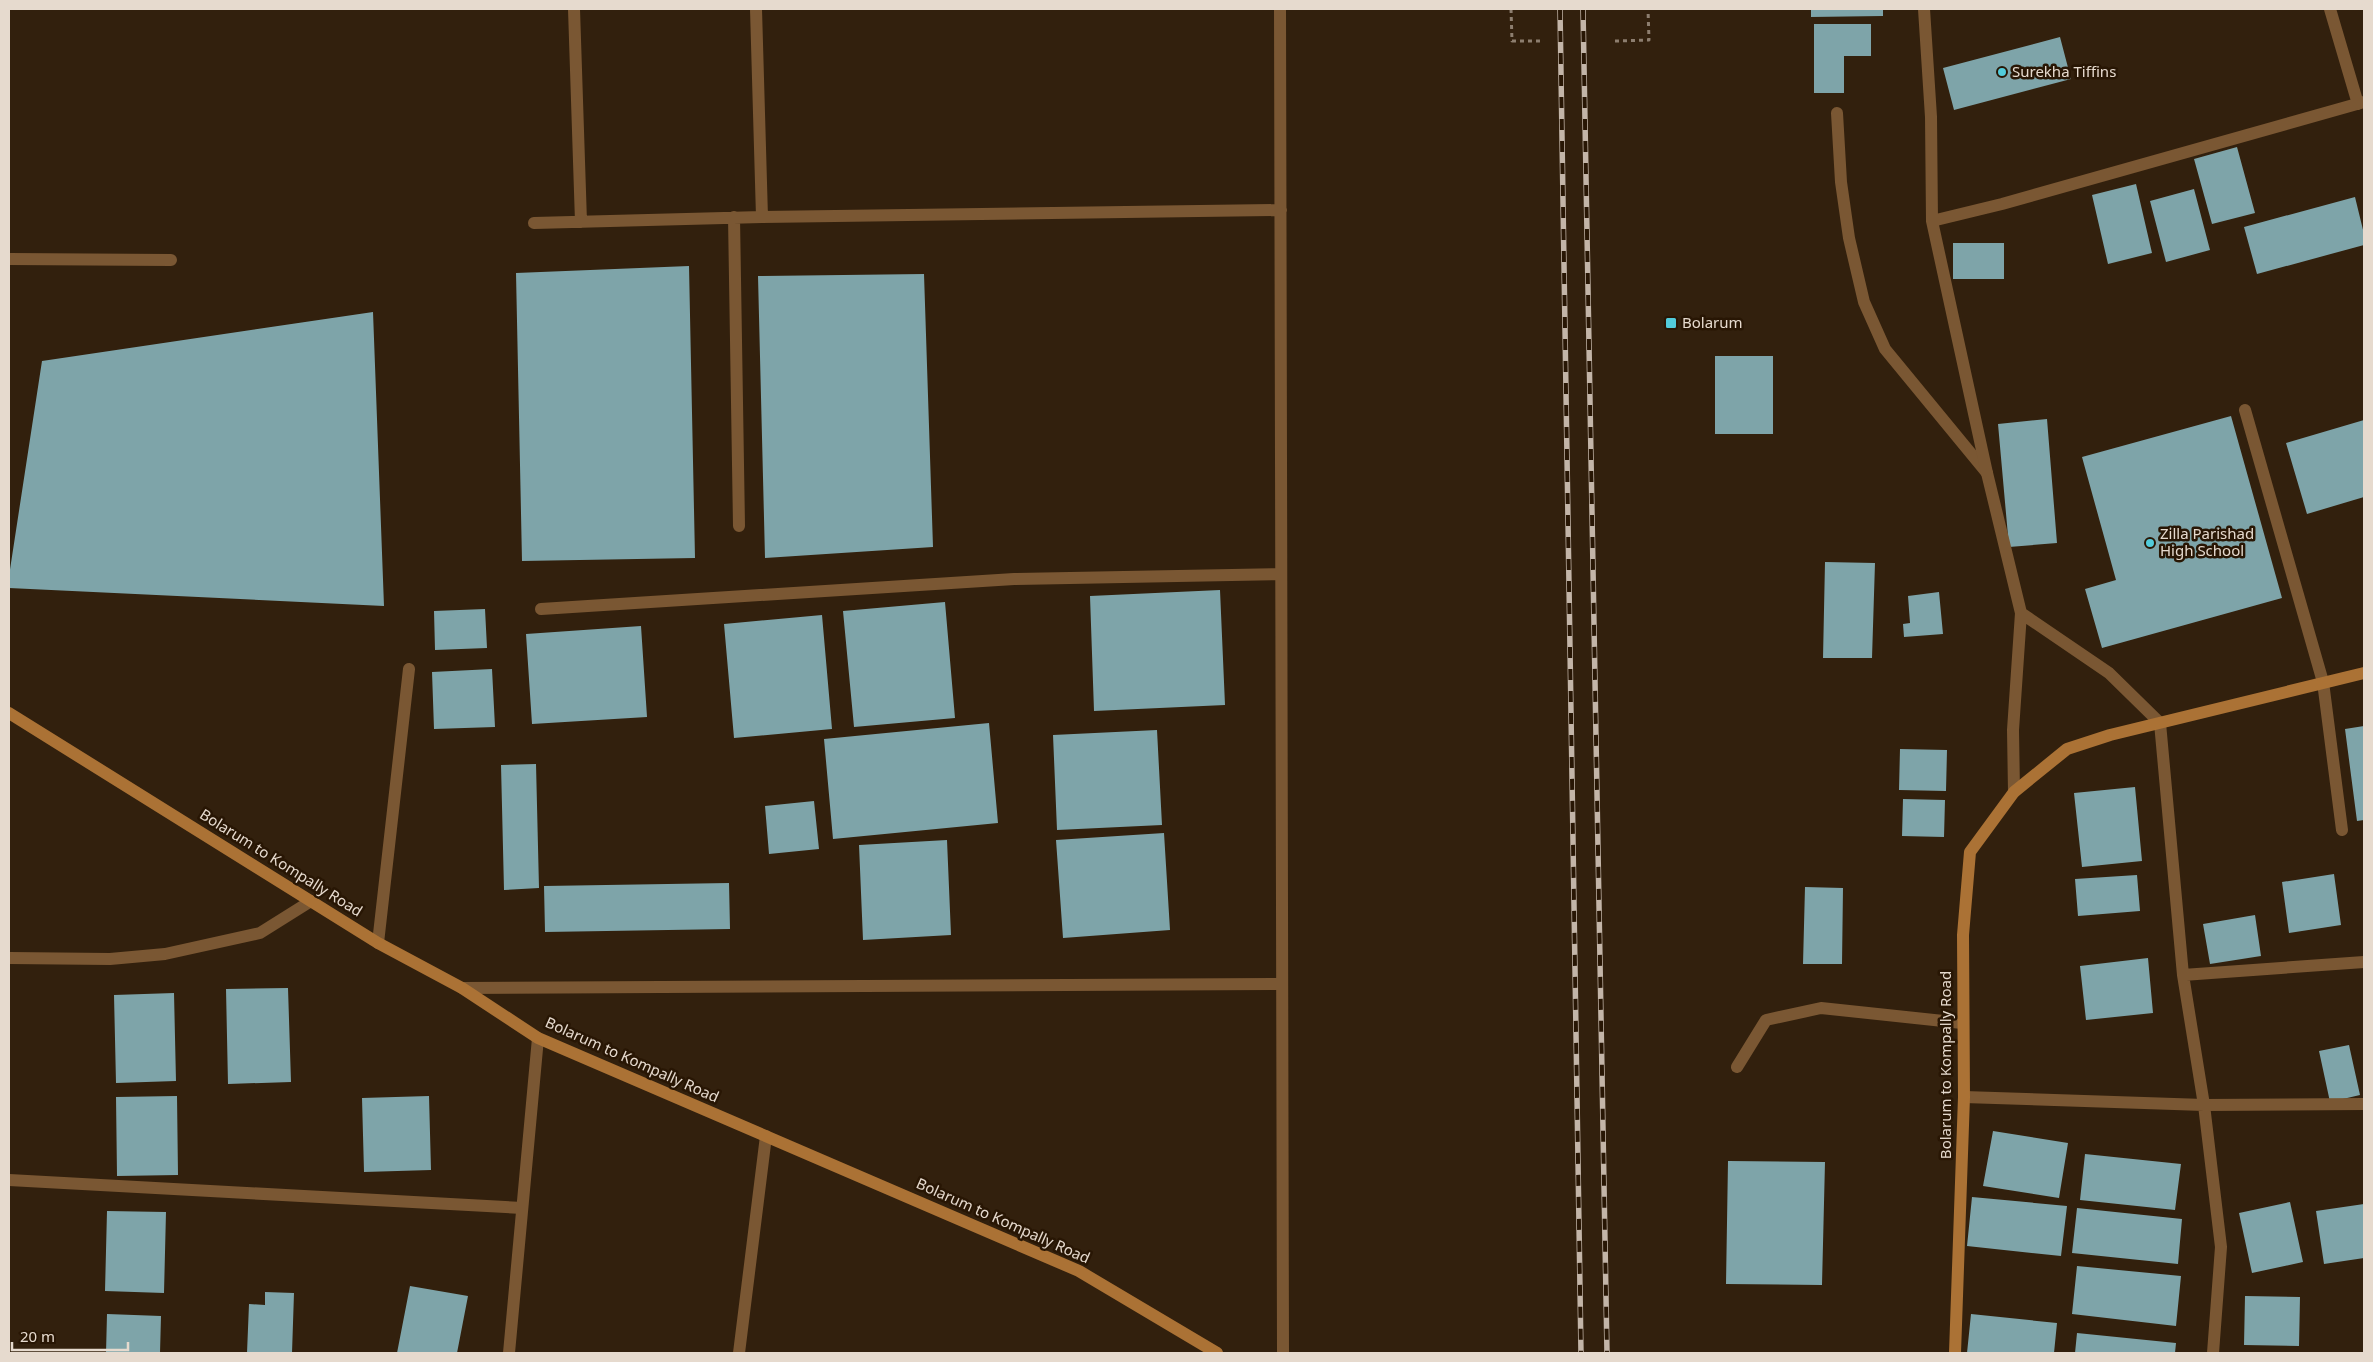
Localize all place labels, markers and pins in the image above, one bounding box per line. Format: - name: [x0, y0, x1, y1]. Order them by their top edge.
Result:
- place label: Surekha Tiffins: [2012, 61, 2116, 81]
- marker: Surekha Tiffins: [1996, 66, 2008, 78]
- place label: Bolarum: [1682, 312, 1743, 332]
- marker: Bolarum: [1664, 316, 1678, 330]
- place label: Zilla Parishad High School: [2160, 523, 2254, 560]
- marker: Zilla Parishad High School: [2144, 537, 2156, 549]

